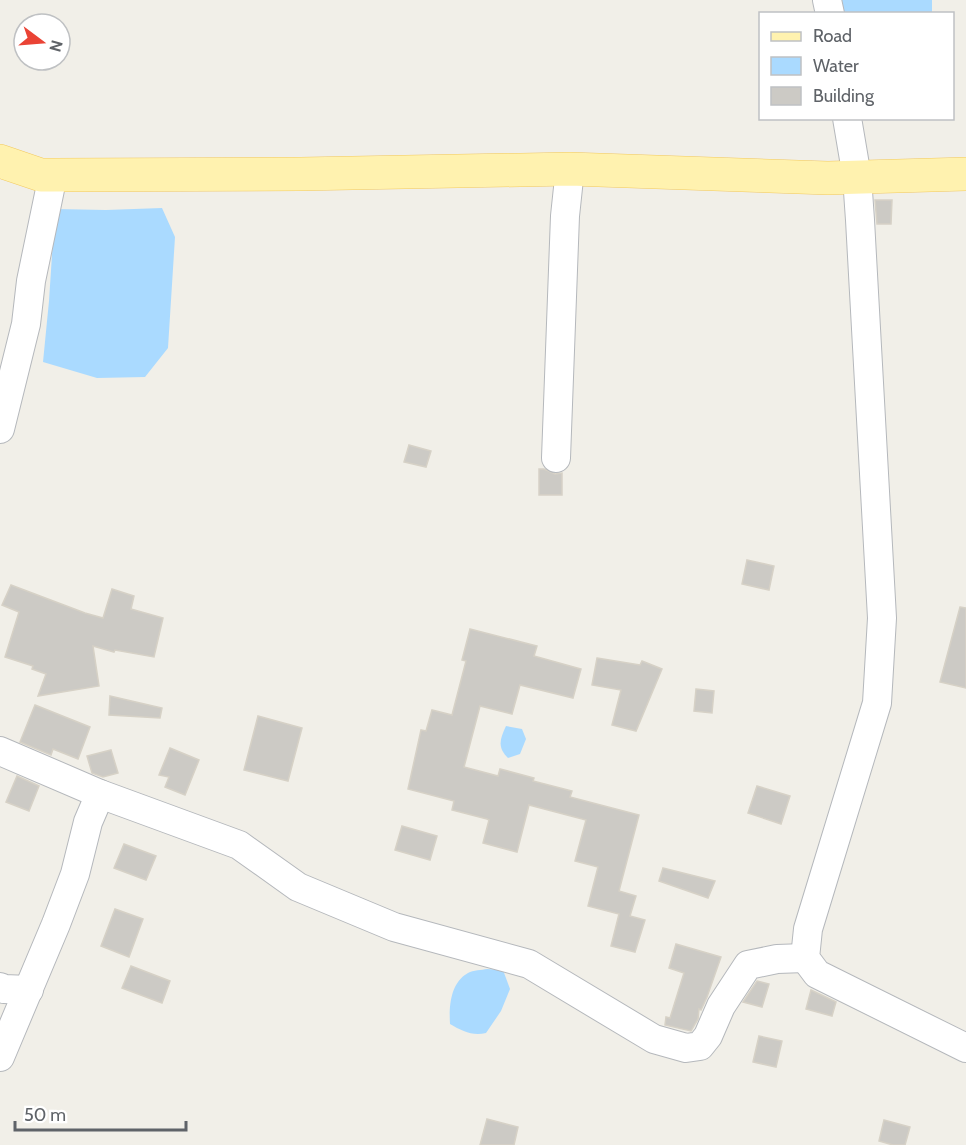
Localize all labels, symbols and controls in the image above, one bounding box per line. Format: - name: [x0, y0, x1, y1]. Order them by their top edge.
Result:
- north arrow: [12, 12, 72, 72]
- legend: [759, 12, 954, 120]
- text: Road: [813, 25, 852, 47]
- text: N: [45, 38, 67, 54]
- text: Water: [813, 55, 859, 77]
- text: Building: [813, 85, 875, 107]
- scale bar: [15, 1094, 186, 1132]
- text: 50 m: [24, 1104, 66, 1126]

